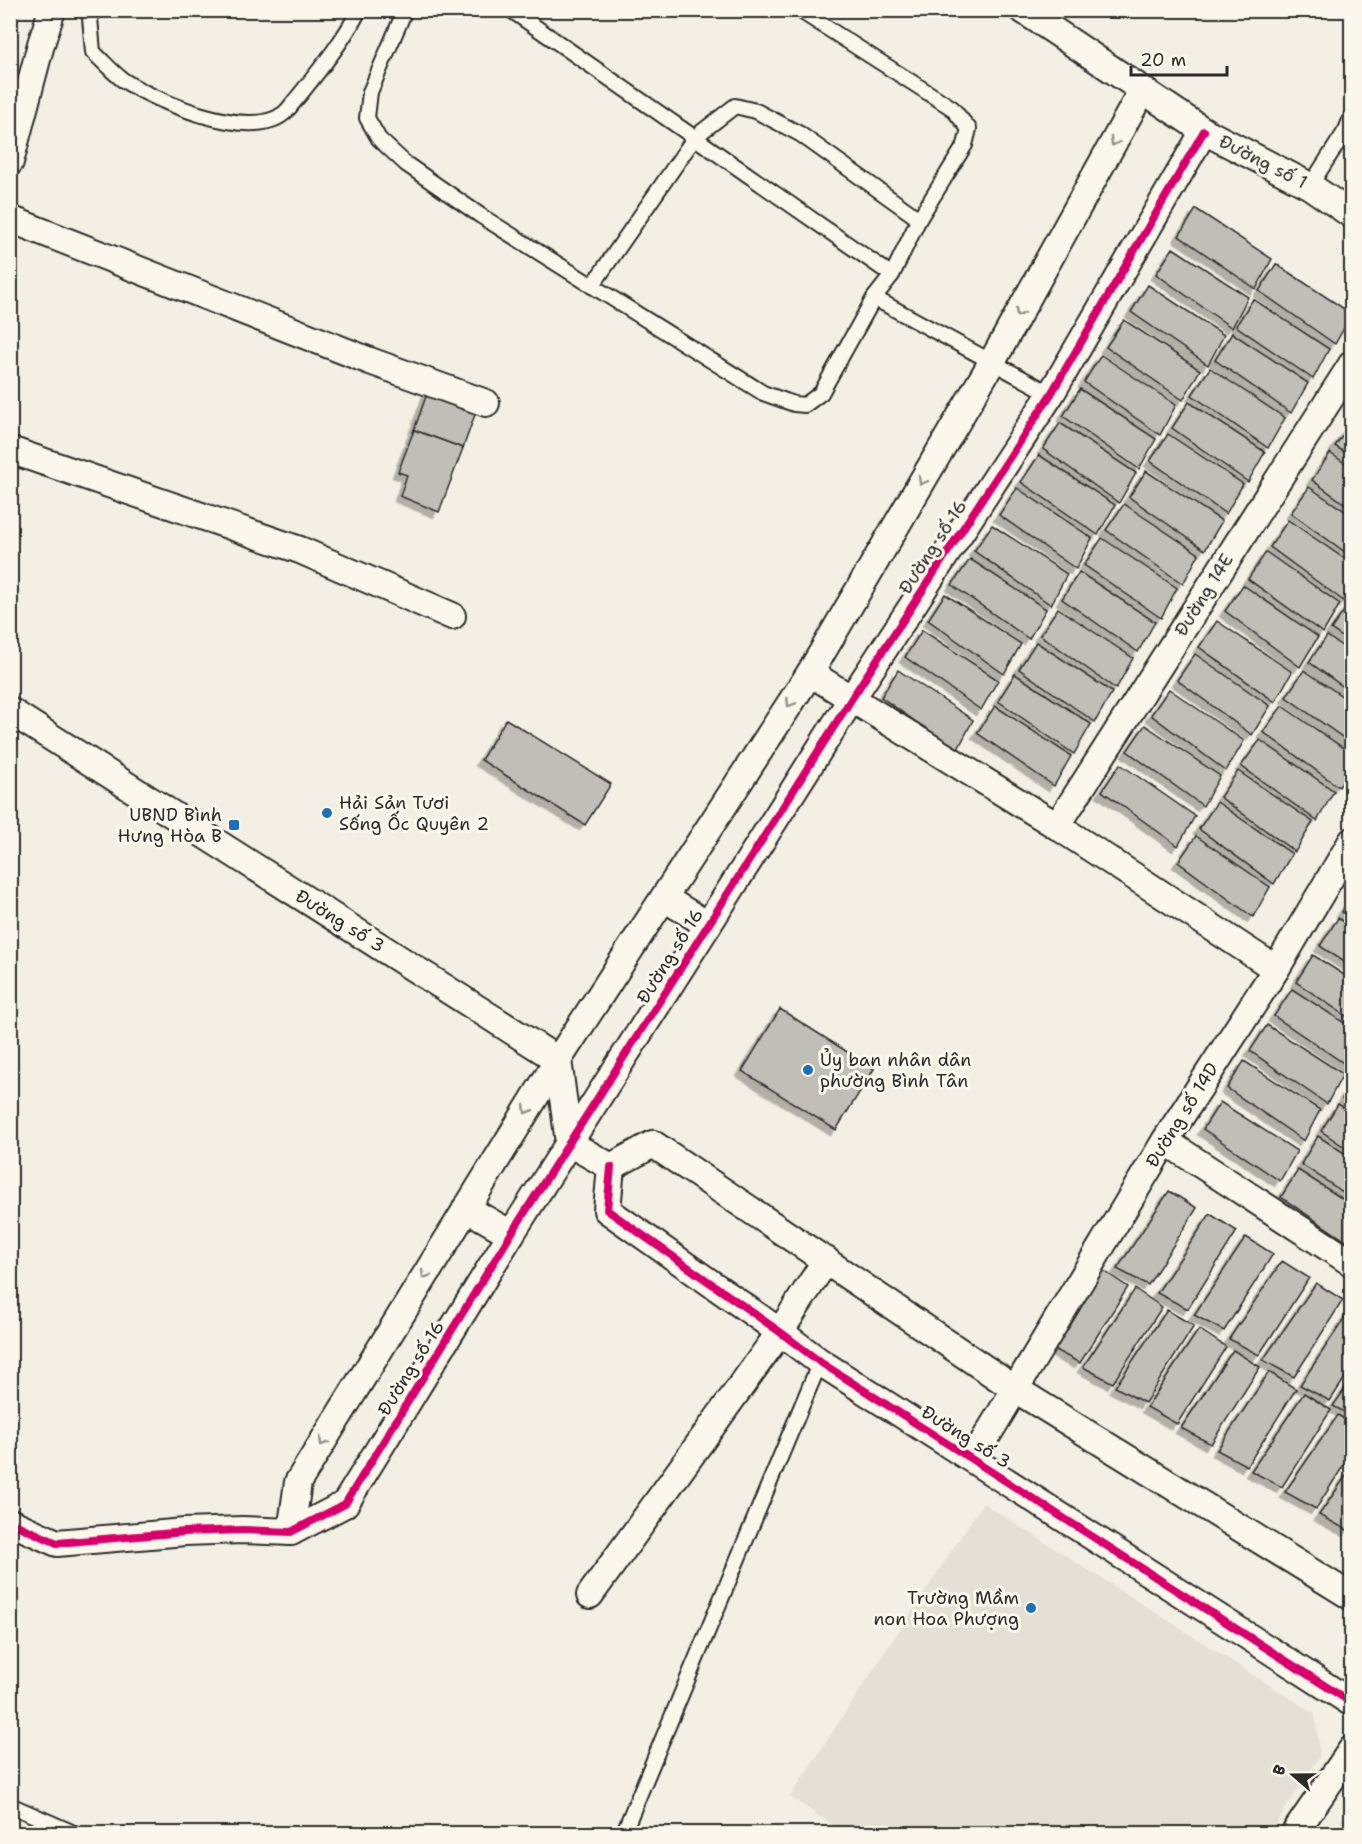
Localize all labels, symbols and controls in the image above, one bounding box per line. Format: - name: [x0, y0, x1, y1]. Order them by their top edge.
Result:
- scale bar: [1131, 39, 1227, 77]
- text: 20 m: [1140, 48, 1186, 72]
- street label: Đường số 1: [1215, 130, 1311, 194]
- one-way arrow: [1110, 136, 1121, 146]
- one-way arrow: [1015, 306, 1026, 317]
- one-way arrow: [917, 475, 929, 486]
- street label: Đường số 16: [894, 495, 972, 599]
- street label: Đường 14E: [1169, 549, 1239, 641]
- one-way arrow: [786, 696, 797, 707]
- place label: Hải Sản Tươi Sống Ốc Quyên 2: [339, 791, 489, 836]
- place label: UBND Bình Hưng Hòa B: [117, 803, 222, 848]
- marker: Hải Sản Tươi Sống Ốc Quyên 2: [320, 806, 334, 820]
- marker: UBND Bình Hưng Hòa B: [227, 818, 241, 832]
- street label: Đường số 3: [291, 884, 389, 958]
- street label: Đường số 16: [631, 904, 709, 1008]
- place label: Ủy ban nhân dân phường Bình Tân: [820, 1048, 971, 1093]
- street label: Đường số 14D: [1140, 1058, 1224, 1172]
- marker: Ủy ban nhân dân phường Bình Tân: [801, 1063, 815, 1077]
- one-way arrow: [523, 1104, 535, 1114]
- one-way arrow: [420, 1269, 432, 1279]
- street label: Đường số 16: [372, 1316, 450, 1420]
- street label: Đường số 3: [917, 1400, 1015, 1474]
- one-way arrow: [319, 1436, 330, 1446]
- place label: Trường Mầm non Hoa Phượng: [873, 1586, 1019, 1631]
- marker: Trường Mầm non Hoa Phượng: [1024, 1601, 1038, 1615]
- north arrow: [1263, 1745, 1323, 1805]
- text: B: [1268, 1762, 1291, 1778]

